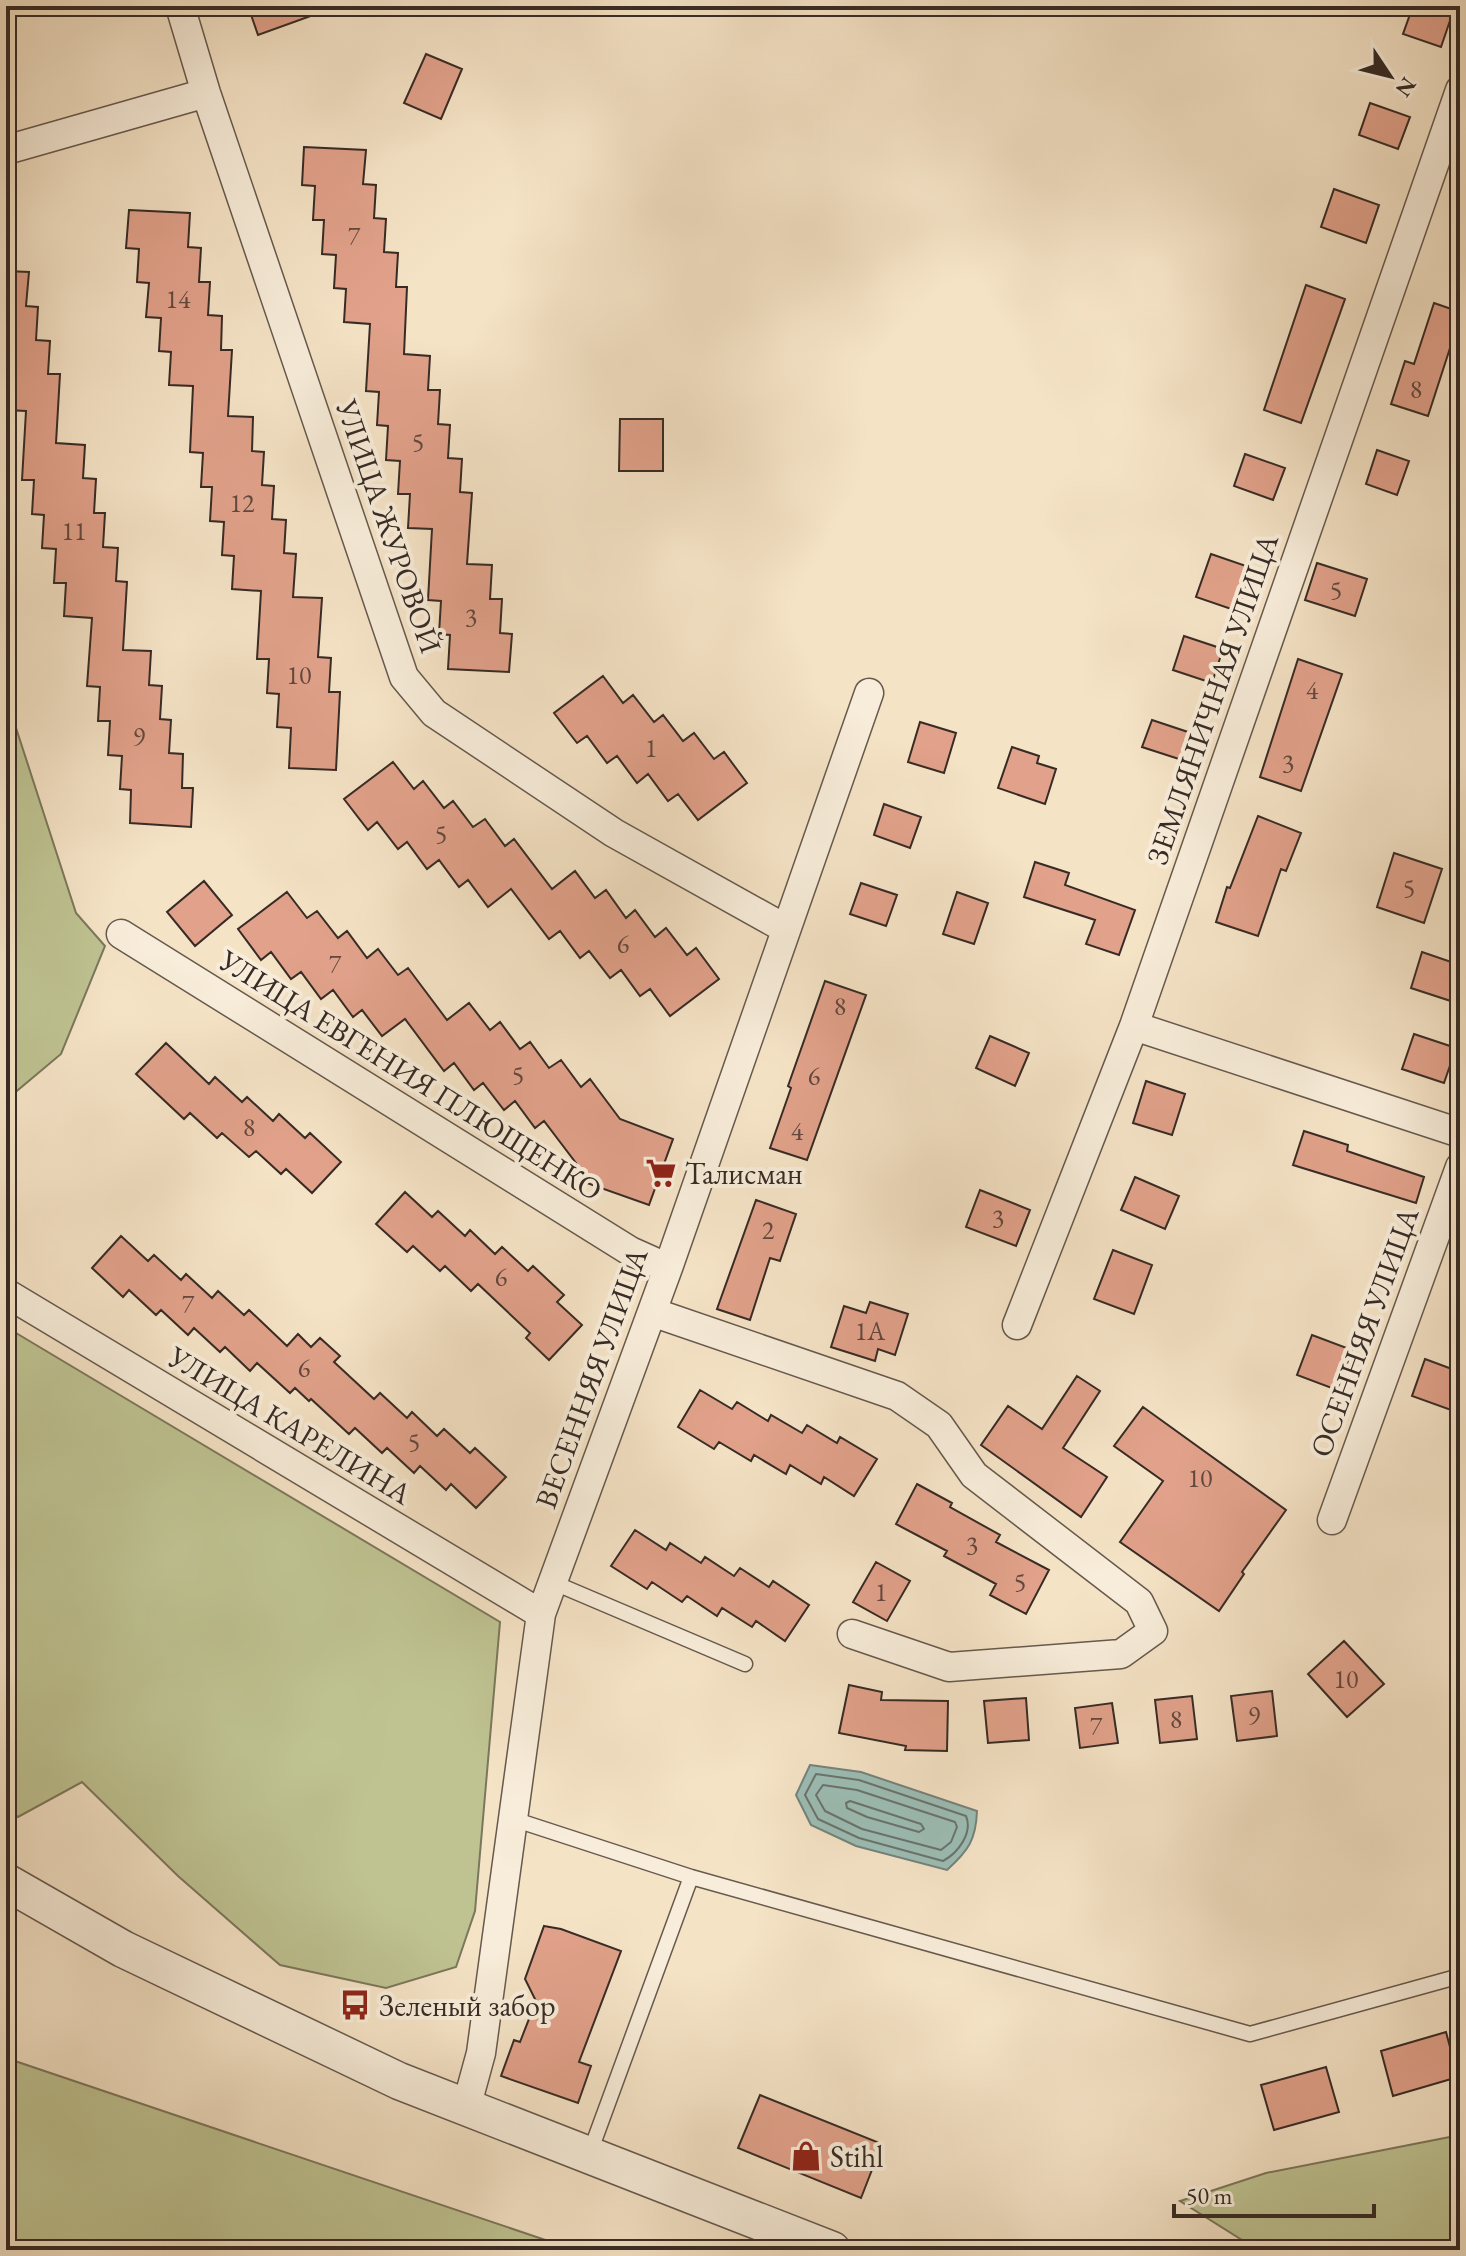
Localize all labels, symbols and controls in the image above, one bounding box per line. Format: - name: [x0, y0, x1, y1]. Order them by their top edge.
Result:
- north arrow: [1350, 36, 1430, 116]
- text: N: [1389, 72, 1423, 103]
- house number: 7: [348, 219, 361, 253]
- house number: 14: [166, 282, 191, 316]
- house number: 8: [1410, 372, 1422, 406]
- street label: УЛИЦА ЖУРОВОЙ: [327, 393, 451, 658]
- house number: 5: [412, 425, 424, 459]
- house number: 12: [230, 486, 255, 520]
- house number: 11: [62, 514, 86, 548]
- street label: ЗЕМЛЯНИЧНАЯ УЛИЦА: [1137, 528, 1287, 869]
- house number: 5: [1330, 573, 1342, 607]
- house number: 3: [465, 600, 477, 634]
- house number: 10: [287, 658, 311, 692]
- house number: 4: [1306, 673, 1319, 707]
- house number: 9: [133, 720, 146, 754]
- house number: 1: [645, 731, 657, 765]
- house number: 3: [1282, 746, 1294, 780]
- house number: 5: [435, 817, 447, 851]
- house number: 5: [1403, 871, 1415, 905]
- house number: 6: [617, 927, 629, 961]
- street label: УЛИЦА ЕВГЕНИЯ ПЛЮЩЕНКО: [211, 940, 610, 1209]
- house number: 7: [329, 947, 342, 981]
- house number: 8: [834, 989, 846, 1023]
- house number: 5: [512, 1058, 524, 1092]
- house number: 6: [808, 1059, 820, 1093]
- house number: 8: [243, 1110, 255, 1144]
- house number: 4: [791, 1114, 804, 1148]
- place label: Талисман: [685, 1154, 803, 1193]
- supermarket icon: Талисман: [644, 1156, 678, 1190]
- house number: 3: [992, 1201, 1004, 1235]
- street label: ОСЕННЯЯ УЛИЦА: [1301, 1202, 1427, 1462]
- house number: 2: [762, 1213, 775, 1247]
- street label: ВЕСЕННЯЯ УЛИЦА: [526, 1242, 656, 1513]
- house number: 6: [495, 1260, 507, 1294]
- house number: 7: [182, 1287, 195, 1321]
- house number: 1А: [855, 1314, 886, 1348]
- street label: УЛИЦА КАРЕЛИНА: [160, 1336, 419, 1513]
- house number: 6: [298, 1351, 310, 1385]
- house number: 5: [408, 1425, 420, 1459]
- house number: 10: [1188, 1461, 1212, 1495]
- house number: 3: [966, 1528, 978, 1562]
- house number: 5: [1014, 1565, 1026, 1599]
- house number: 1: [875, 1575, 887, 1609]
- house number: 10: [1334, 1662, 1358, 1696]
- house number: 9: [1248, 1699, 1261, 1733]
- house number: 8: [1170, 1702, 1182, 1736]
- house number: 7: [1090, 1709, 1103, 1743]
- place label: Зеленый забор: [379, 1986, 556, 2025]
- bus stop icon: Зеленый забор: [338, 1988, 372, 2022]
- place label: Stihl: [830, 2137, 883, 2176]
- shop icon: Stihl: [789, 2139, 823, 2173]
- scale bar: [1174, 2168, 1374, 2218]
- text: 50 m: [1186, 2180, 1233, 2211]

